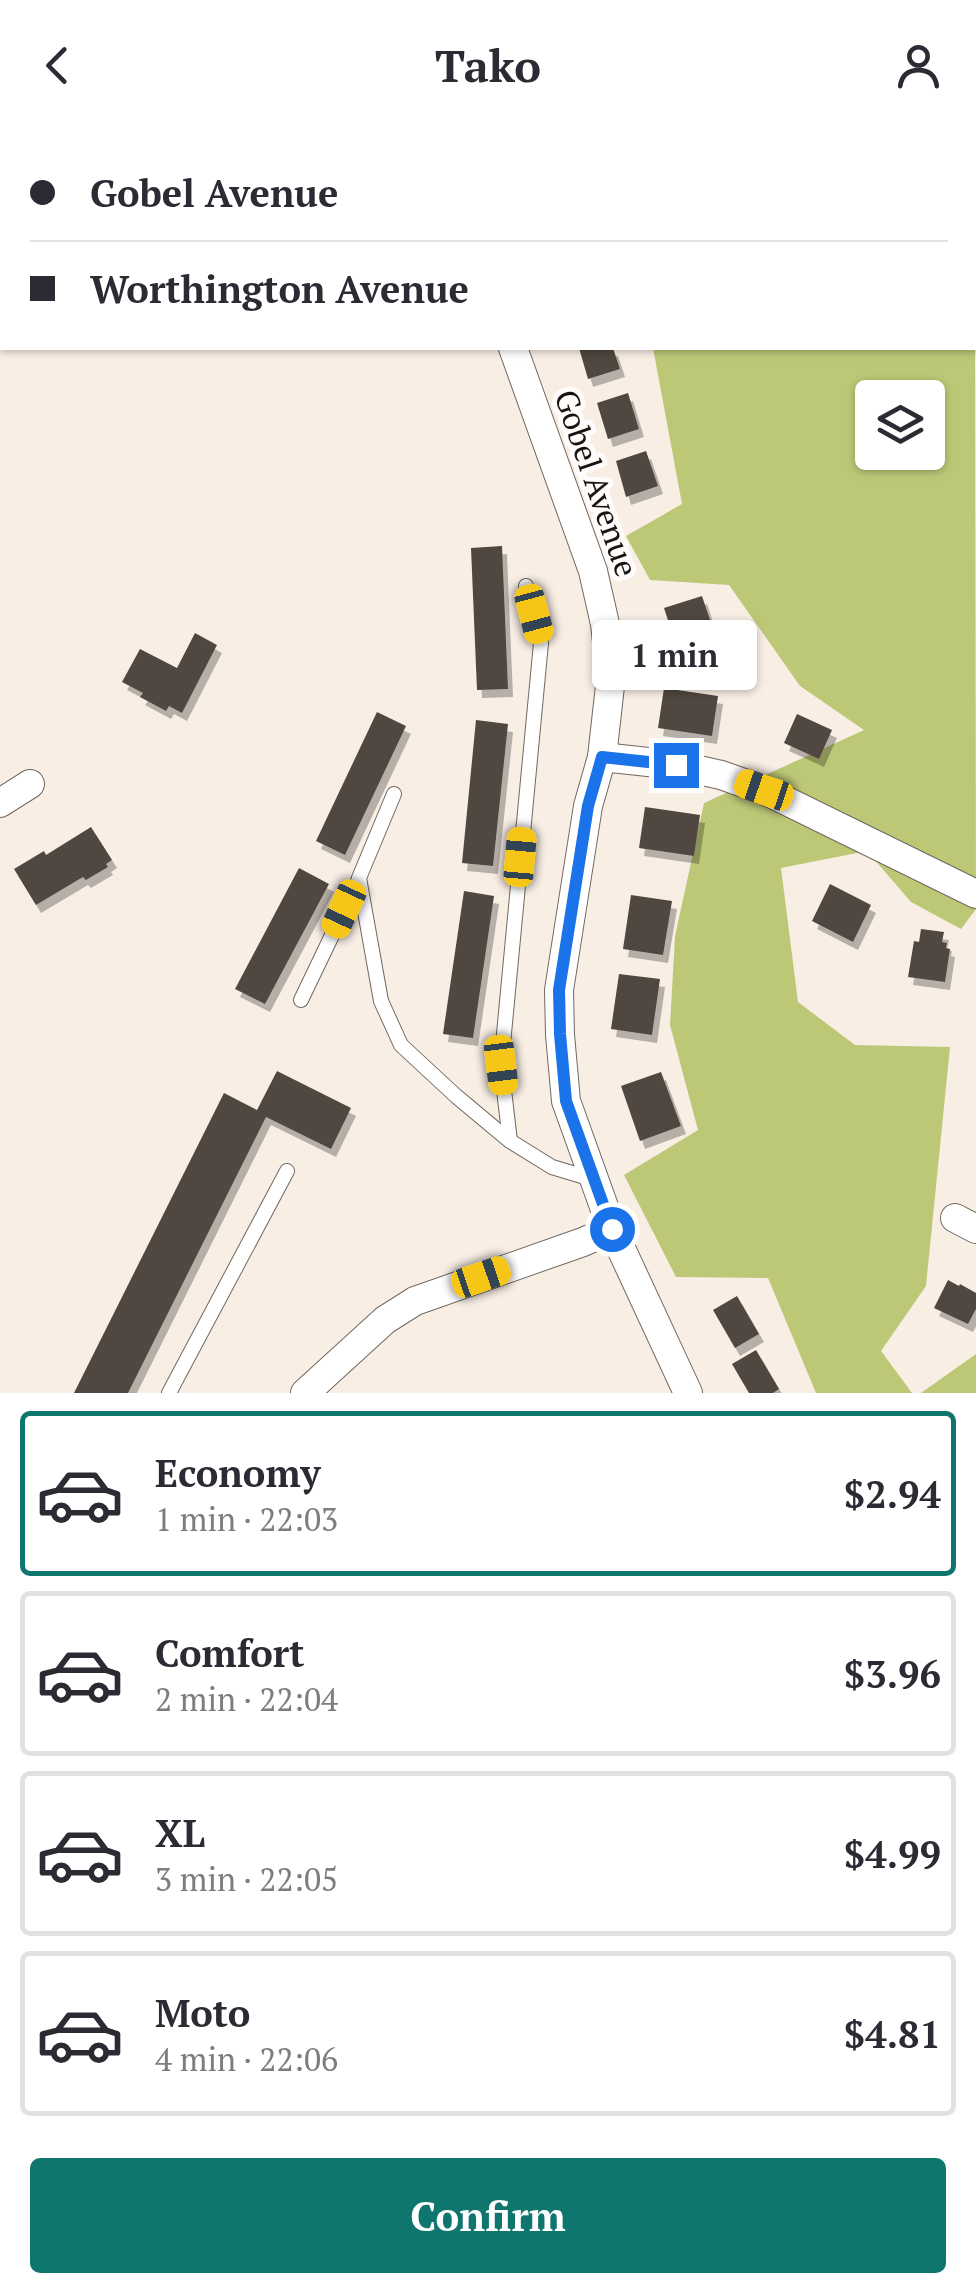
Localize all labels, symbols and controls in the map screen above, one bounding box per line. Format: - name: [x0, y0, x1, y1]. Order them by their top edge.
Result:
- text: Tako: [435, 35, 541, 95]
- icon: back: [30, 38, 85, 93]
- icon: person: [891, 38, 946, 93]
- text: Gobel Avenue: [90, 168, 338, 218]
- text: Worthington Avenue: [90, 264, 469, 314]
- map controls: [855, 380, 945, 470]
- button: layers: [855, 380, 945, 470]
- street label: Gobel Avenue: [545, 384, 649, 582]
- car: [512, 581, 556, 647]
- callout: 1 min: [594, 620, 758, 690]
- text: 1 min: [631, 634, 718, 676]
- route end: [654, 743, 699, 788]
- car: [731, 766, 797, 814]
- car: [502, 826, 538, 888]
- car: [318, 875, 370, 943]
- car: [482, 1033, 520, 1097]
- route start: [590, 1207, 635, 1252]
- car: [448, 1253, 514, 1301]
- text: Economy: [155, 1448, 321, 1498]
- icon: car: [35, 1449, 125, 1539]
- text: $2.94: [844, 1469, 941, 1519]
- text: 1 min · 22:03: [155, 1498, 338, 1540]
- text: Comfort: [155, 1628, 304, 1678]
- icon: car: [35, 1629, 125, 1719]
- text: $3.96: [844, 1649, 941, 1699]
- text: 2 min · 22:04: [155, 1678, 338, 1720]
- text: XL: [155, 1808, 205, 1858]
- icon: car: [35, 1809, 125, 1899]
- text: $4.99: [844, 1829, 941, 1879]
- text: 3 min · 22:05: [155, 1858, 338, 1900]
- text: Moto: [155, 1988, 250, 2038]
- icon: car: [35, 1989, 125, 2079]
- text: $4.81: [844, 2009, 941, 2059]
- text: 4 min · 22:06: [155, 2038, 338, 2080]
- button: Confirm: [30, 2158, 946, 2273]

